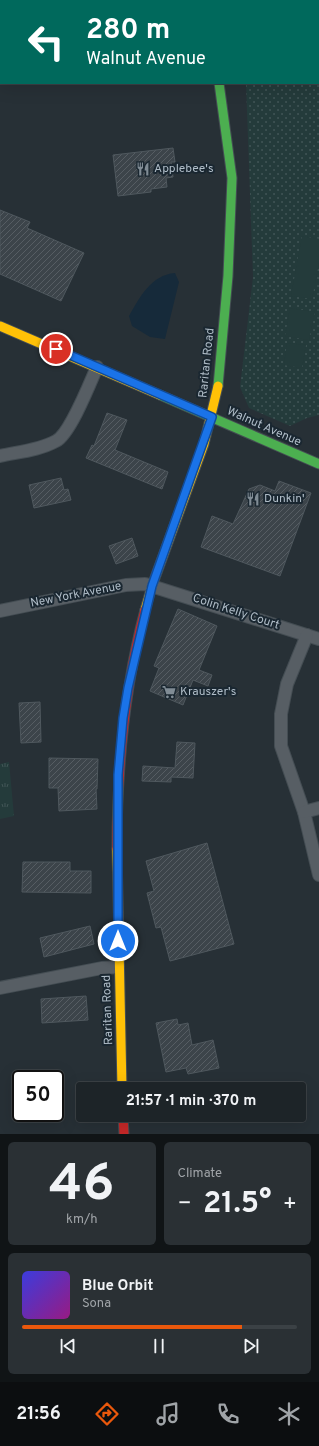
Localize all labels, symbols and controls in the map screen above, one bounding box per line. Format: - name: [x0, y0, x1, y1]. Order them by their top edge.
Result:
- text: 280 m: [86, 13, 170, 49]
- icon: left: [20, 16, 72, 68]
- text: Walnut Avenue: [86, 48, 206, 71]
- restaurant icon: Applebee's: [135, 161, 151, 177]
- place label: Applebee's: [154, 161, 214, 177]
- street label: Raritan Road: [195, 327, 219, 399]
- pin: [39, 332, 73, 366]
- icon: arrive: [45, 338, 67, 360]
- street label: Walnut Avenue: [224, 403, 304, 451]
- restaurant icon: Dunkin': [245, 491, 261, 507]
- place label: Dunkin': [264, 491, 305, 507]
- street label: New York Avenue: [29, 578, 123, 612]
- street label: Colin Kelly Court: [190, 590, 282, 634]
- supermarket icon: Krauszer's: [161, 684, 177, 700]
- place label: Krauszer's: [180, 684, 236, 700]
- position arrow: [97, 920, 139, 962]
- street label: Raritan Road: [99, 975, 117, 1045]
- speed limit sign: 50: [12, 1070, 64, 1122]
- text: 21:57 · 1 min · 370 m: [126, 1092, 256, 1111]
- text: 46: [49, 1153, 114, 1219]
- text: Climate: [178, 1166, 222, 1182]
- text: 21.5°: [203, 1186, 272, 1223]
- text: −: [178, 1191, 192, 1218]
- text: +: [283, 1191, 297, 1218]
- text: km/h: [66, 1212, 98, 1228]
- text: Blue Orbit: [82, 1277, 153, 1296]
- text: Sona: [82, 1296, 111, 1312]
- icon: previous: [57, 1335, 79, 1357]
- icon: pause: [148, 1335, 170, 1357]
- icon: next: [240, 1335, 262, 1357]
- icon: directions: [93, 1400, 121, 1428]
- icon: music: [154, 1400, 182, 1428]
- icon: phone: [214, 1400, 242, 1428]
- icon: climate: [275, 1400, 303, 1428]
- text: 21:56: [16, 1403, 61, 1426]

